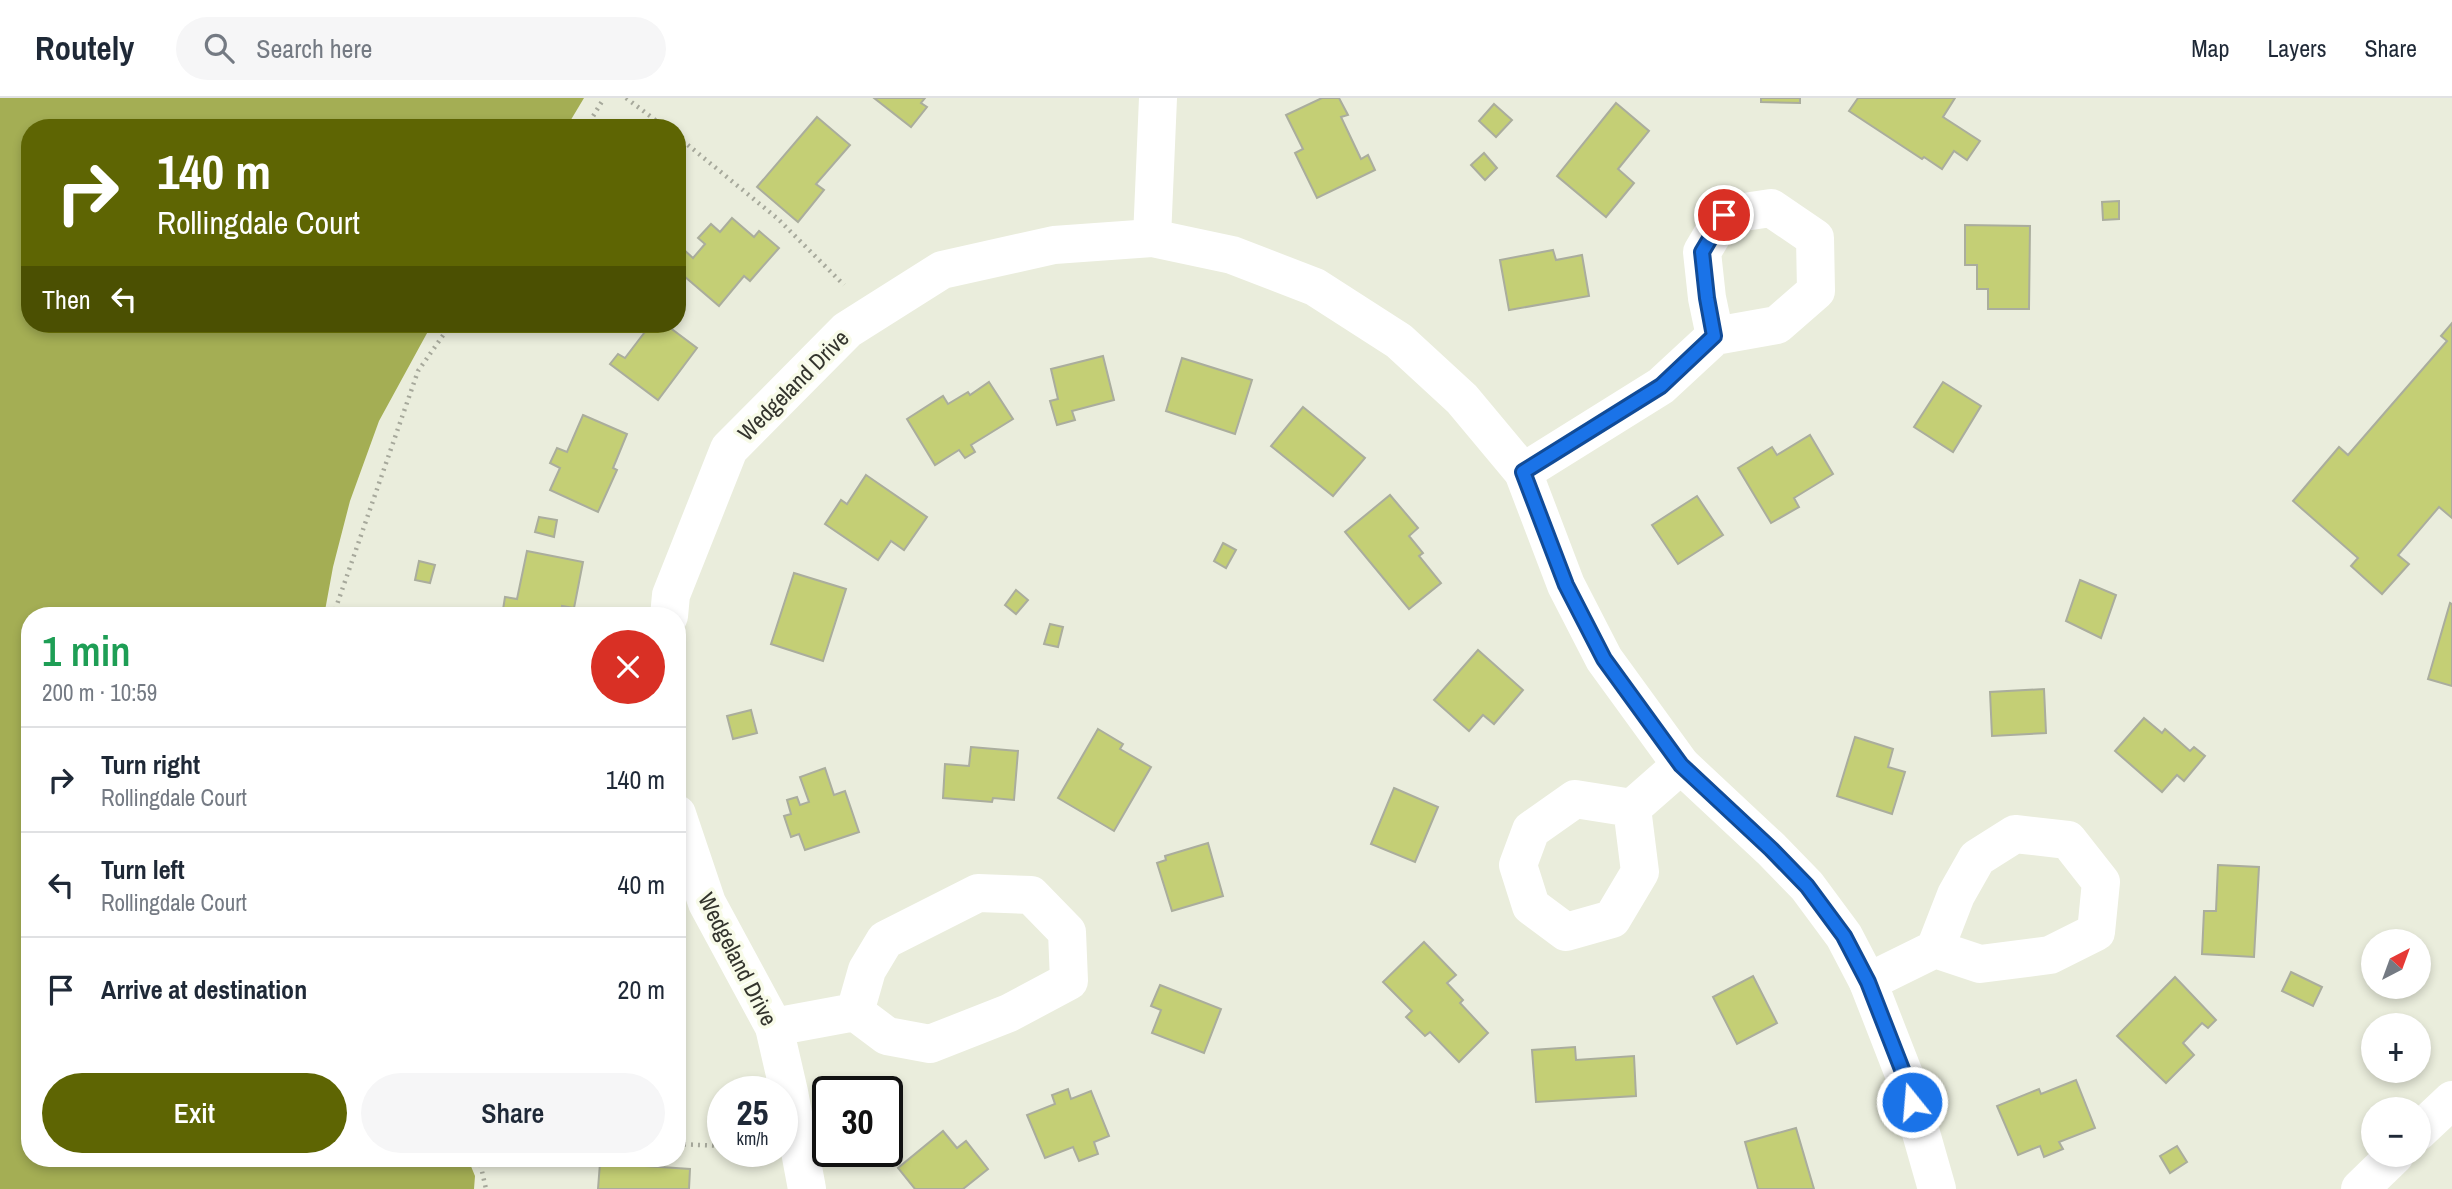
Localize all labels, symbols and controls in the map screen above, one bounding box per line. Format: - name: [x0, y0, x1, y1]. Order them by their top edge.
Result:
- search box: [176, 17, 666, 80]
- text: Routely: [35, 26, 134, 70]
- icon: search: [200, 29, 238, 67]
- text: Search here: [256, 31, 372, 66]
- text: Map: [2191, 32, 2229, 64]
- text: Layers: [2267, 32, 2326, 64]
- text: Share: [2364, 32, 2417, 64]
- text: 140 m: [157, 138, 271, 204]
- icon: right: [42, 147, 133, 238]
- pin: [1694, 185, 1754, 245]
- icon: arrive: [1705, 196, 1743, 234]
- text: Rollingdale Court: [157, 201, 360, 244]
- icon: left: [105, 280, 143, 318]
- text: Then: [42, 282, 91, 317]
- street label: Wedgeland Drive: [731, 323, 855, 447]
- text: 1 min: [42, 623, 131, 679]
- button: close: [591, 630, 665, 704]
- text: 200 m · 10:59: [42, 677, 157, 708]
- text: Turn right: [101, 747, 200, 782]
- icon: right: [42, 761, 80, 799]
- text: 140 m: [606, 762, 665, 797]
- text: Rollingdale Court: [101, 782, 247, 813]
- text: Turn left: [101, 852, 185, 887]
- icon: left: [42, 866, 80, 904]
- text: 40 m: [618, 867, 665, 902]
- text: Rollingdale Court: [101, 887, 247, 918]
- street label: Wedgeland Drive: [691, 887, 785, 1031]
- north arrow: [2361, 929, 2431, 999]
- map controls: [2361, 929, 2431, 1167]
- icon: arrive: [42, 971, 80, 1009]
- text: Arrive at destination: [101, 972, 307, 1007]
- text: 20 m: [618, 972, 665, 1007]
- button: +: [2361, 1013, 2431, 1083]
- position arrow: [1875, 1065, 1949, 1139]
- button: Exit: [42, 1073, 347, 1153]
- button: Share: [361, 1073, 665, 1153]
- speed limit sign: 30: [812, 1076, 903, 1167]
- text: 25: [737, 1089, 768, 1136]
- button: −: [2361, 1097, 2431, 1167]
- text: km/h: [737, 1126, 769, 1151]

